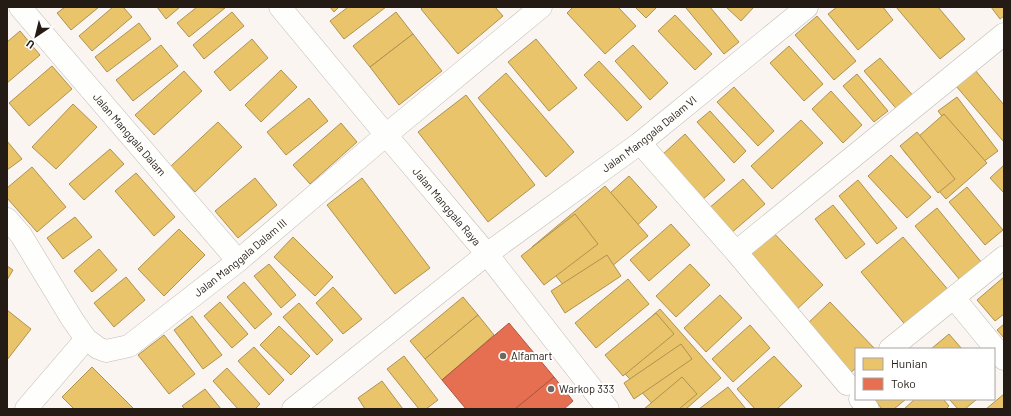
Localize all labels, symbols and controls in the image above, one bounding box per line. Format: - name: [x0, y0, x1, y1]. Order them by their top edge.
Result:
- north arrow: [16, 16, 56, 56]
- text: U: [23, 37, 37, 52]
- street label: Jalan Manggala Dalam: [91, 90, 169, 178]
- street label: Jalan Manggala Dalam VI: [599, 93, 699, 175]
- street label: Jalan Manggala Raya: [410, 164, 484, 248]
- street label: Jalan Manggala Dalam III: [191, 216, 289, 299]
- legend: [855, 348, 995, 400]
- place label: Alfamart: [511, 349, 552, 362]
- marker: Alfamart: [498, 351, 508, 361]
- text: Hunian: [891, 356, 927, 370]
- text: Toko: [891, 376, 916, 390]
- place label: Warkop 333: [559, 382, 614, 395]
- marker: Warkop 333: [546, 384, 556, 394]

